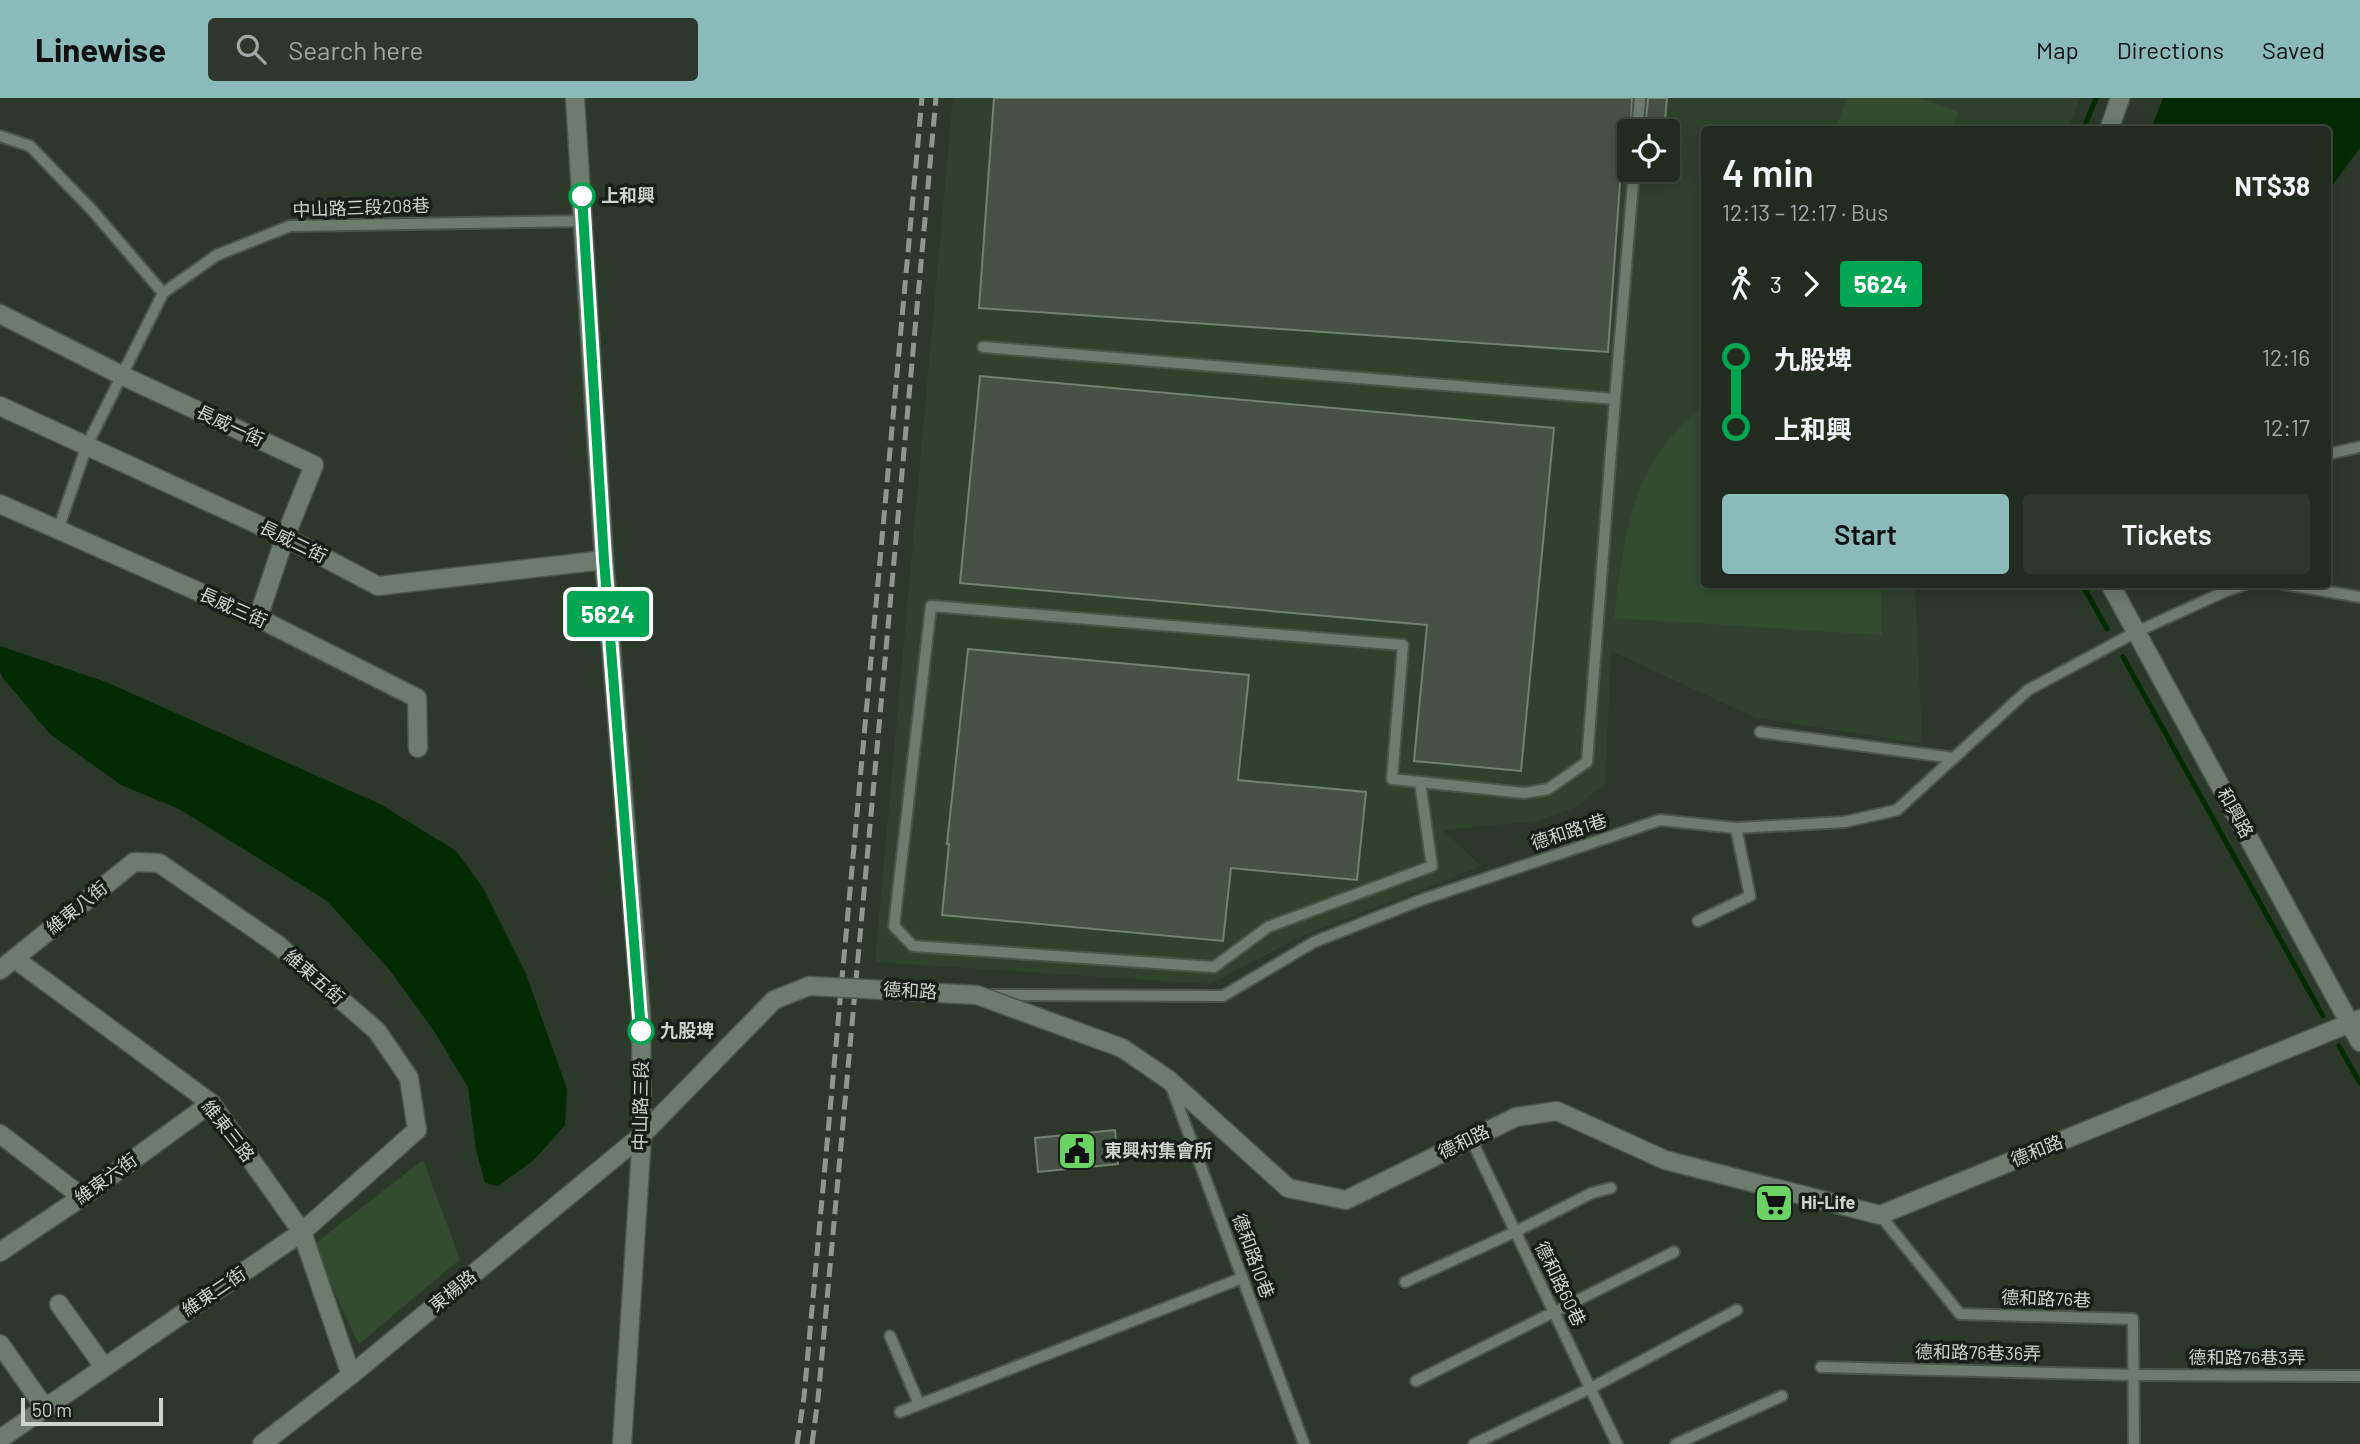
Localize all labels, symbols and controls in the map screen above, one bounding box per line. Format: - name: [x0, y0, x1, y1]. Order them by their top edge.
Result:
- search box: [208, 18, 698, 81]
- text: Linewise: [35, 29, 166, 69]
- icon: search: [232, 30, 270, 68]
- text: Search here: [288, 34, 423, 65]
- text: Map: [2036, 35, 2079, 64]
- text: Directions: [2117, 35, 2224, 64]
- text: Saved: [2262, 35, 2325, 64]
- map controls: [1617, 119, 1680, 182]
- button: locate: [1617, 119, 1680, 182]
- text: 4 min: [1722, 149, 1814, 195]
- text: NT$38: [2235, 170, 2310, 201]
- marker: 上和興: [569, 183, 595, 209]
- place label: 上和興: [601, 184, 655, 206]
- street label: 中山路三段208巷: [292, 194, 430, 220]
- text: 12:13 – 12:17 · Bus: [1722, 198, 1888, 226]
- icon: walk: [1722, 265, 1760, 303]
- icon: forward: [1792, 265, 1830, 303]
- text: 5624: [1854, 269, 1908, 298]
- text: 3: [1770, 270, 1782, 298]
- text: 九股埤: [1774, 343, 1852, 374]
- text: 12:16: [2262, 343, 2310, 371]
- street label: 長威一街: [193, 400, 268, 450]
- text: 上和興: [1774, 413, 1852, 444]
- text: 12:17: [2263, 413, 2310, 441]
- button: Start: [1722, 494, 2009, 574]
- button: Tickets: [2023, 494, 2310, 574]
- street label: 長威二街: [256, 515, 331, 567]
- street label: 長威三街: [196, 582, 271, 632]
- line badge: 5624: [559, 591, 657, 637]
- text: 5624: [581, 599, 635, 628]
- street label: 和興路: [2213, 784, 2259, 841]
- street label: 德和路1巷: [1528, 808, 1609, 854]
- street label: 維東八街: [41, 876, 111, 938]
- street label: 維東五街: [280, 944, 349, 1008]
- street label: 德和路: [883, 978, 938, 1002]
- marker: 九股埤: [628, 1018, 654, 1044]
- place label: 九股埤: [660, 1019, 714, 1041]
- street label: 中山路三段: [628, 1061, 652, 1151]
- street label: 維東三路: [198, 1095, 260, 1166]
- street label: 德和路: [1434, 1119, 1493, 1163]
- public building icon: 東興村集會所: [1056, 1130, 1098, 1172]
- street label: 德和路: [2007, 1130, 2066, 1170]
- place label: 東興村集會所: [1104, 1139, 1212, 1161]
- street label: 維東六街: [70, 1148, 141, 1208]
- supermarket icon: Hi-Life: [1753, 1182, 1795, 1224]
- place label: Hi-Life: [1801, 1191, 1856, 1213]
- street label: 德和路10巷: [1228, 1210, 1279, 1301]
- street label: 德和路60巷: [1531, 1238, 1591, 1329]
- street label: 維東二街: [177, 1262, 249, 1320]
- street label: 東楊路: [424, 1265, 480, 1316]
- street label: 德和路76巷: [2001, 1285, 2091, 1311]
- street label: 德和路76巷36弄: [1915, 1340, 2041, 1364]
- street label: 德和路76巷3弄: [2188, 1346, 2306, 1368]
- scale bar: [21, 1395, 163, 1427]
- text: 50 m: [32, 1398, 72, 1421]

